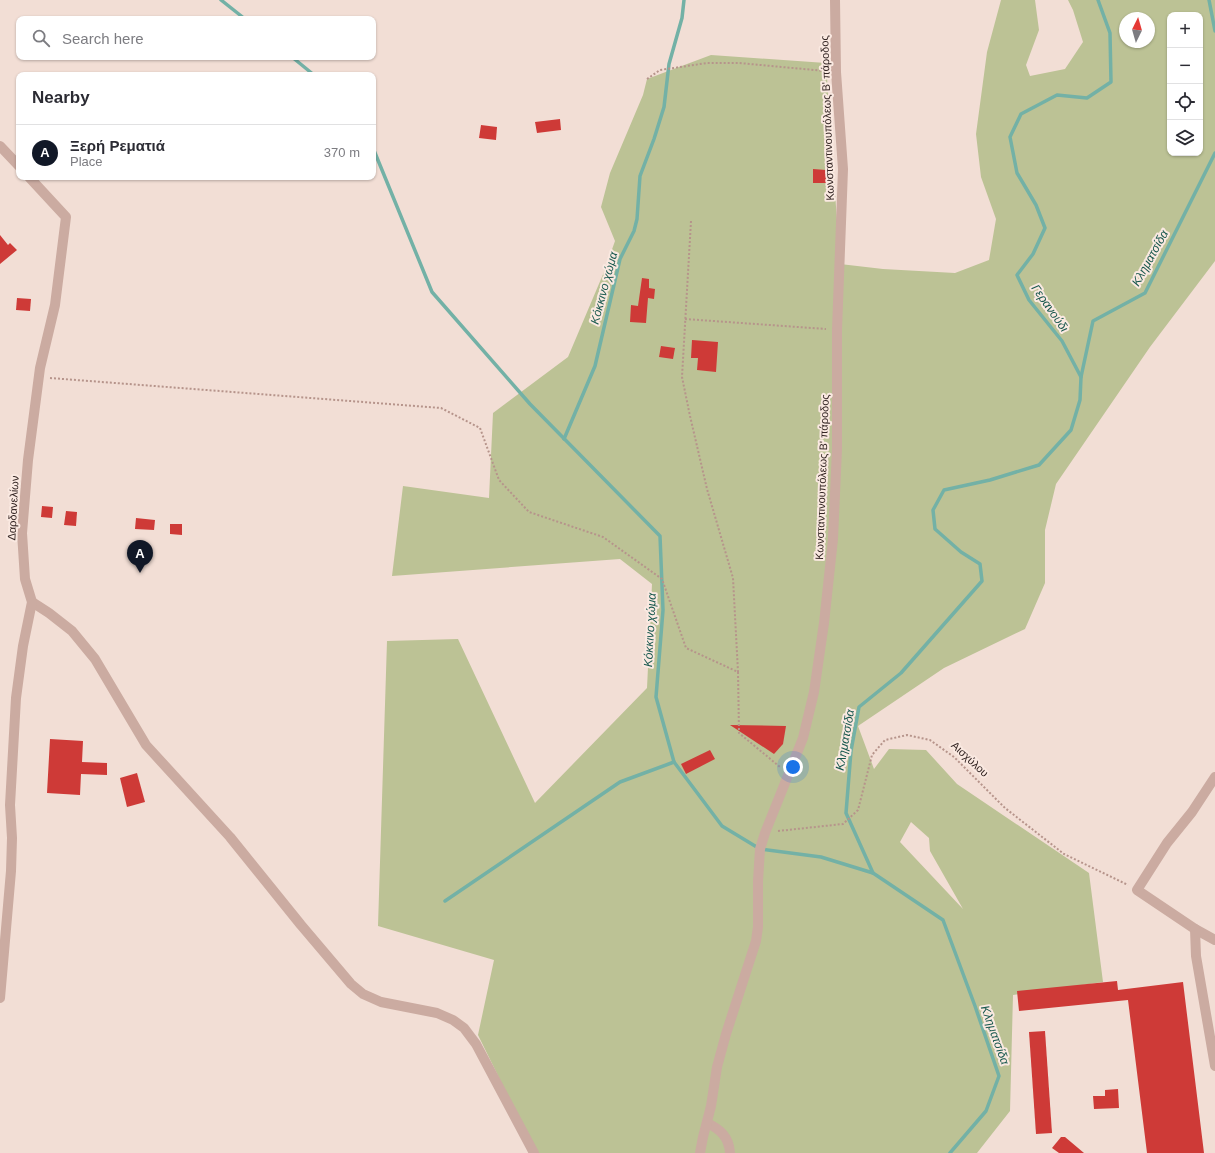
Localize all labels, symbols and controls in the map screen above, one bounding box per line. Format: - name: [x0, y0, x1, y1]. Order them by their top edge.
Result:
- north arrow: [1119, 12, 1155, 48]
- map controls: [1167, 12, 1203, 156]
- button: +: [1167, 12, 1203, 48]
- search box: [16, 16, 376, 60]
- icon: search: [30, 27, 52, 49]
- text: Search here: [62, 30, 144, 47]
- street label: Κωνσταντινουπόλεως Β' πάροδος: [818, 35, 836, 201]
- button: −: [1167, 48, 1203, 84]
- button: locate: [1167, 84, 1203, 120]
- text: Nearby: [32, 88, 90, 107]
- button: layers: [1167, 120, 1203, 156]
- text: Ξερή Ρεματιά: [70, 137, 165, 154]
- text: A: [40, 145, 50, 160]
- text: 370 m: [324, 145, 360, 160]
- text: Place: [70, 154, 103, 169]
- water label: Κληματσίδα: [1129, 227, 1172, 288]
- water label: Κόκκινο χώμα: [588, 249, 621, 326]
- water label: Γερανούδι: [1029, 282, 1072, 335]
- street label: Κωνσταντινουπόλεως Β' πάροδος: [813, 394, 831, 560]
- street label: Δαρδανελίων: [5, 475, 21, 541]
- pin: A: [127, 540, 153, 573]
- water label: Κόκκινο χώμα: [641, 591, 659, 667]
- water label: Κληματσίδα: [833, 707, 857, 772]
- street label: Αισχύλου: [949, 739, 991, 779]
- your location: [783, 757, 803, 777]
- water label: Κληματσίδα: [978, 1004, 1013, 1067]

